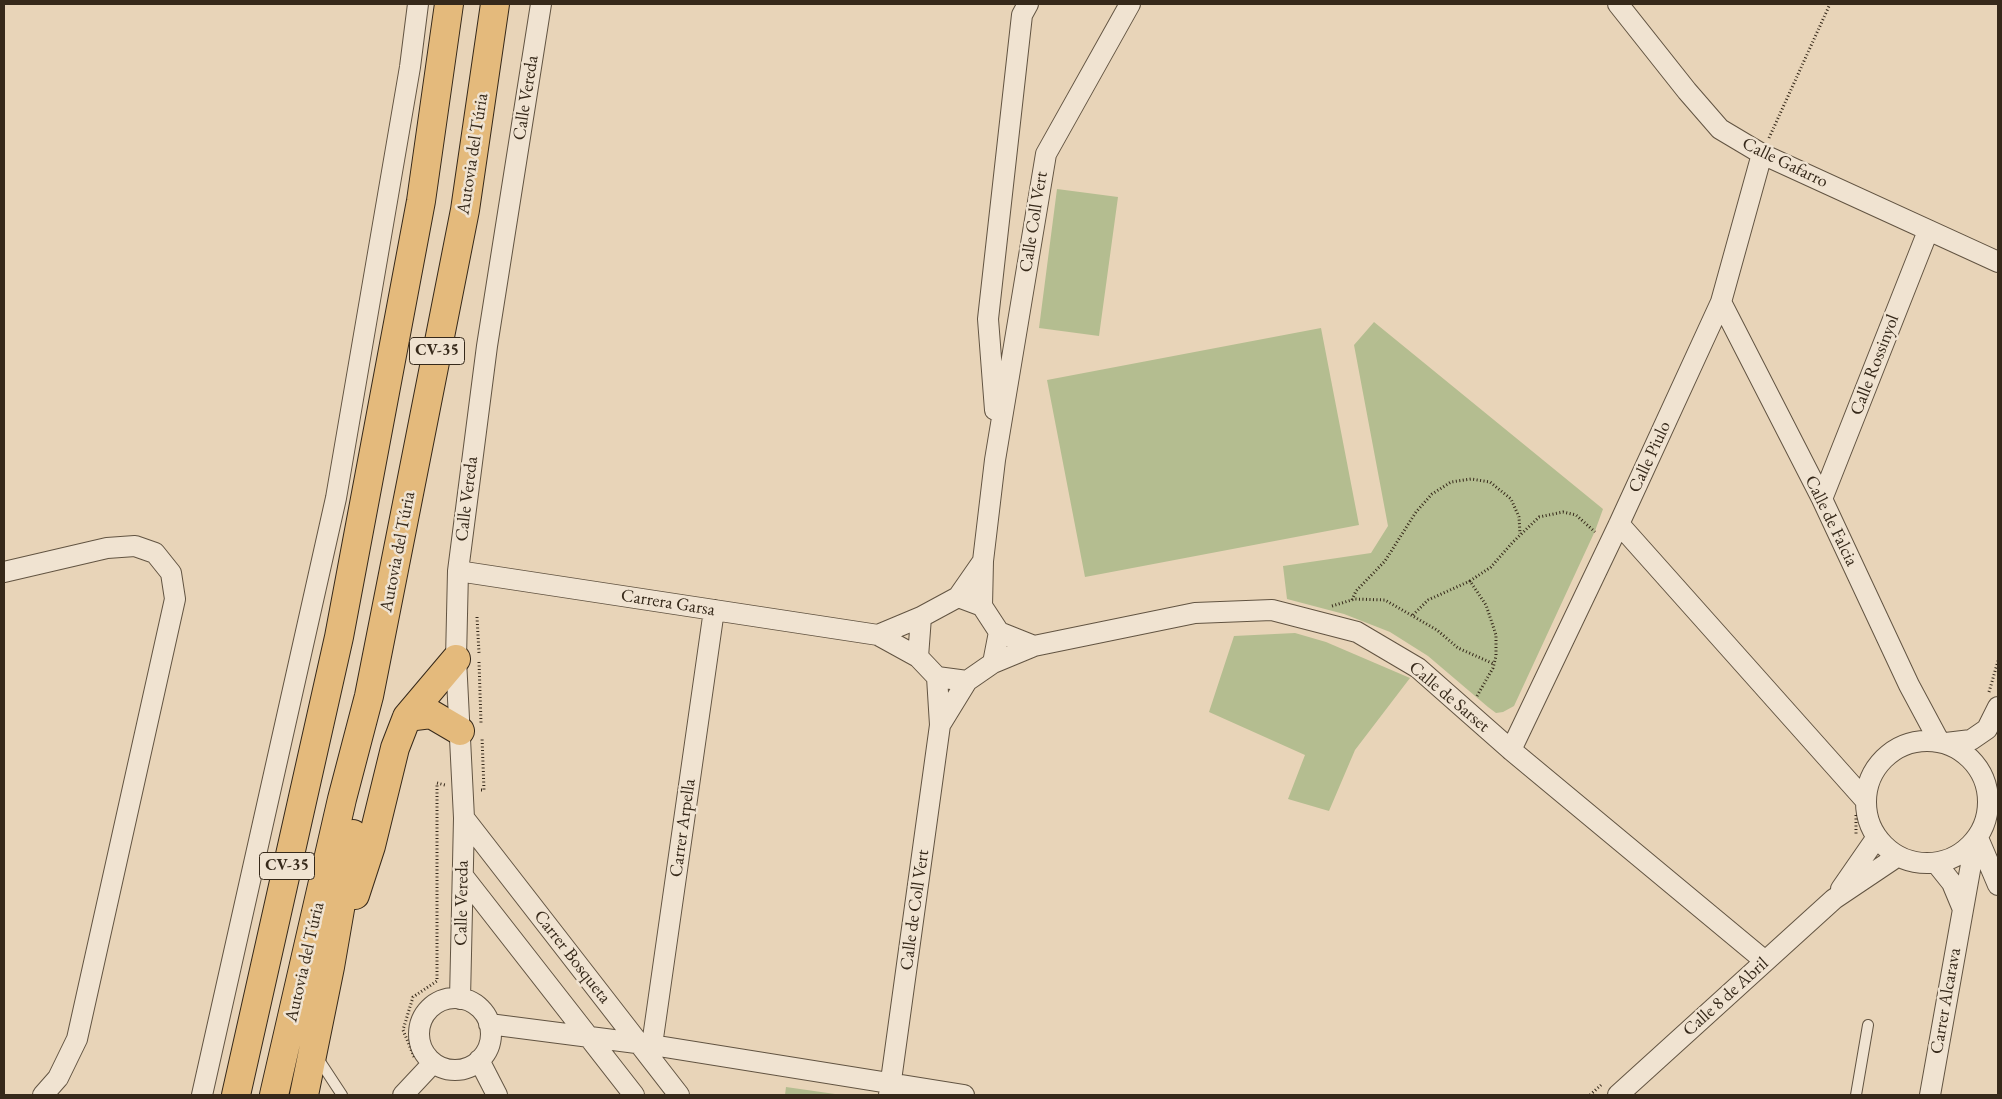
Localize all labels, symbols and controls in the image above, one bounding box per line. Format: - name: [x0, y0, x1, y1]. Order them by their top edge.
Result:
- street label: Calle Vereda: [509, 54, 543, 142]
- street label: Autovia del Túria: [453, 92, 493, 216]
- street label: Calle Gafarro: [1739, 133, 1831, 193]
- street label: Calle Coll Vert: [1015, 170, 1053, 274]
- street label: Calle Rossinyol: [1846, 312, 1904, 418]
- road number: CV-35: [410, 338, 464, 364]
- street label: Calle Piulo: [1624, 418, 1676, 496]
- street label: Calle Vereda: [451, 455, 483, 543]
- street label: Calle de Falcia: [1800, 472, 1862, 570]
- street label: Autovia del Túria: [376, 490, 420, 614]
- street label: Carrera Garsa: [619, 585, 717, 621]
- street label: Calle de Sarset: [1404, 657, 1494, 737]
- street label: Carrer Arpella: [665, 777, 701, 879]
- street label: Calle de Coll Vert: [896, 848, 934, 972]
- road number: CV-35: [260, 852, 314, 879]
- street label: Calle Vereda: [450, 860, 474, 946]
- street label: Autovia del Túria: [281, 900, 329, 1024]
- street label: Carrer Bosqueta: [529, 906, 615, 1008]
- street label: Carrer Alcarava: [1926, 946, 1966, 1056]
- street label: Calle 8 de Abril: [1679, 953, 1773, 1041]

